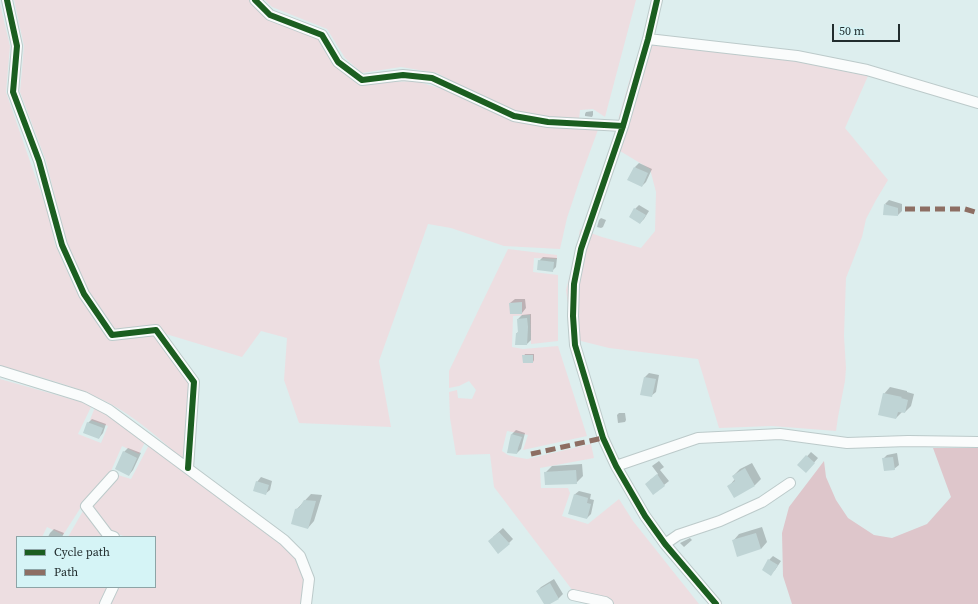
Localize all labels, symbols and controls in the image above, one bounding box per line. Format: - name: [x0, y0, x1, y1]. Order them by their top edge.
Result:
- scale bar: [834, 16, 902, 42]
- text: 50 m: [839, 23, 865, 39]
- legend: [16, 536, 156, 588]
- text: Cycle path: [54, 544, 110, 560]
- text: Path: [54, 564, 78, 580]

